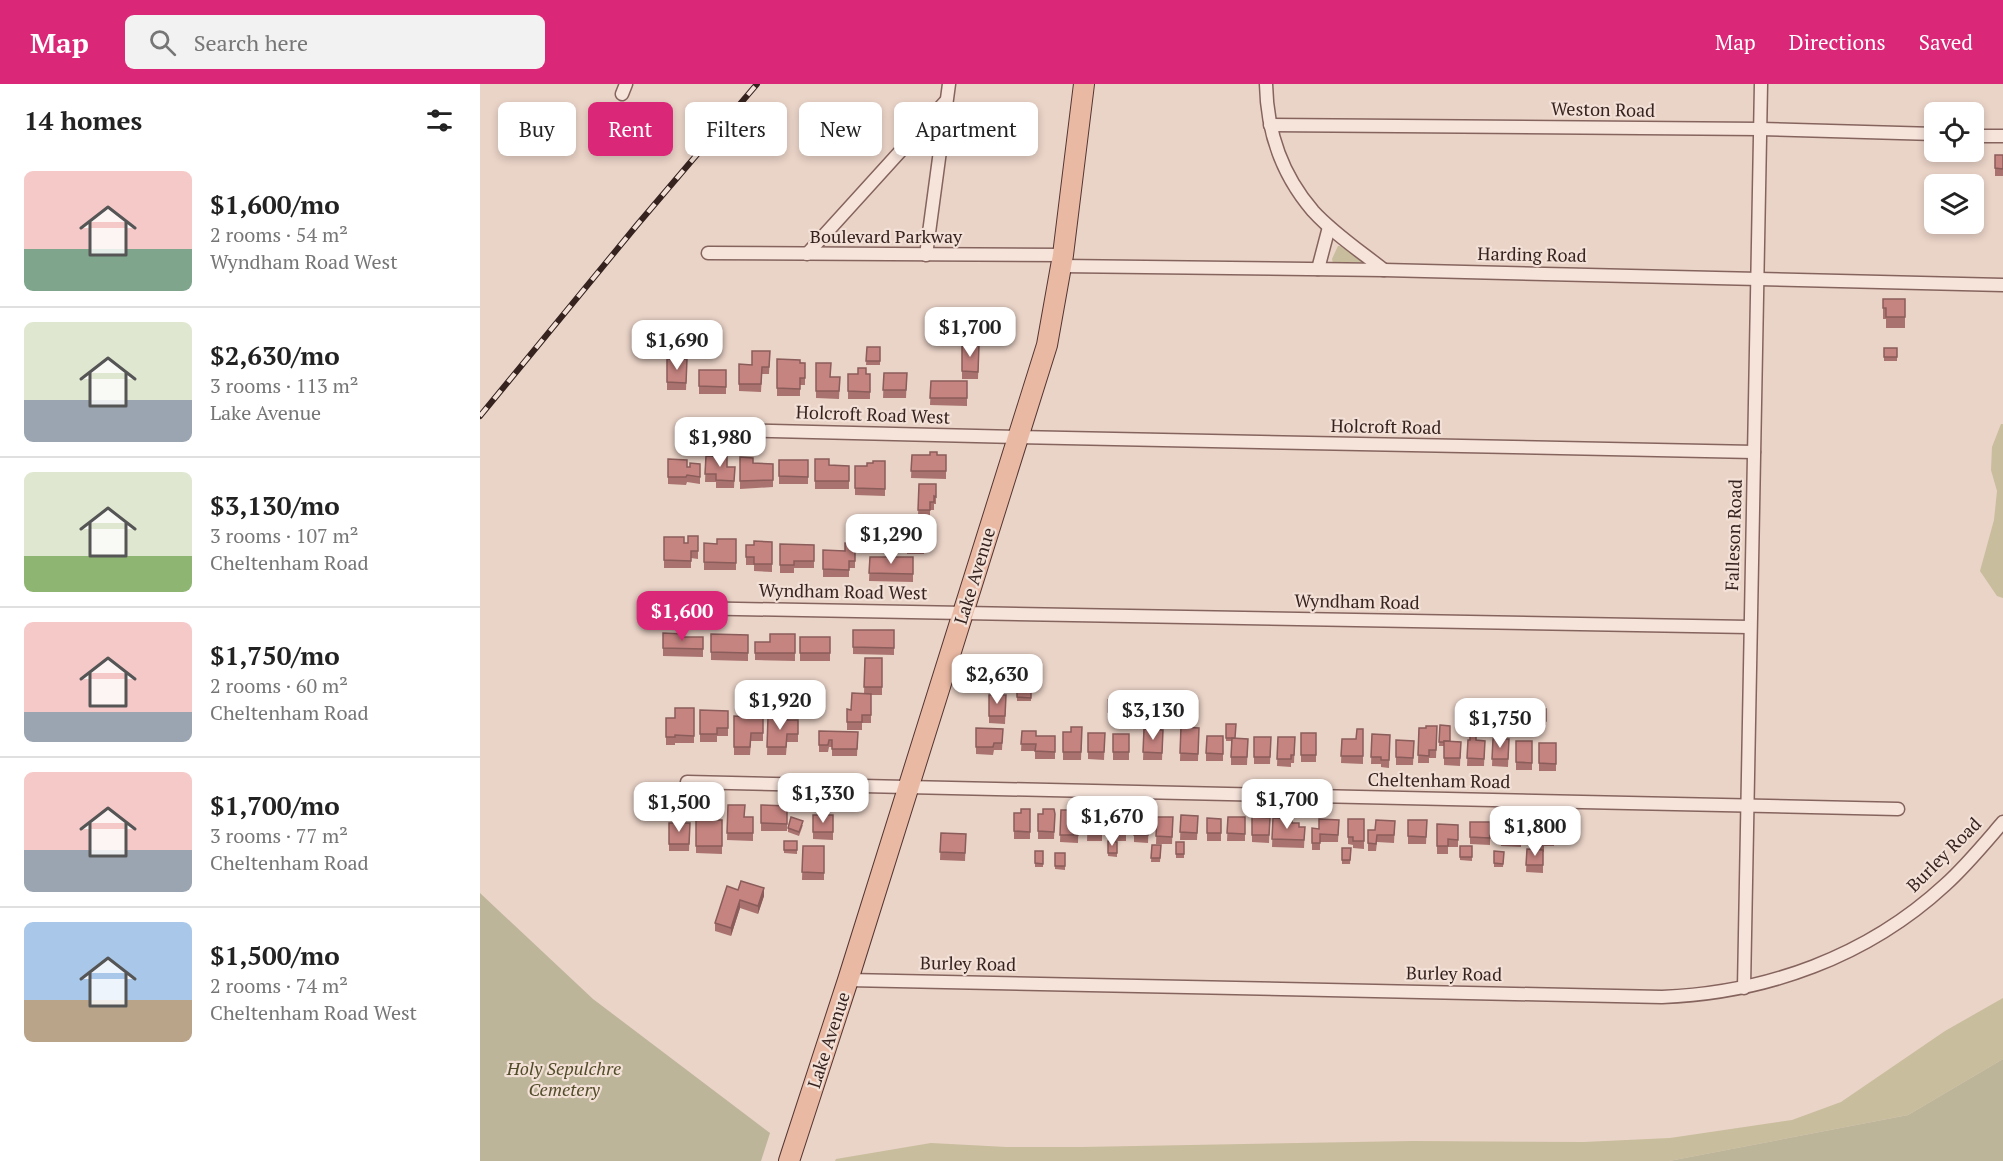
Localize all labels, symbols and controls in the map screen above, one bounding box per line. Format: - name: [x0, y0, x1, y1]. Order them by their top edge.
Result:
- search box: [125, 15, 545, 69]
- text: Map: [30, 24, 89, 61]
- icon: search: [146, 26, 179, 59]
- text: Search here: [194, 28, 308, 57]
- text: Map: [1715, 28, 1756, 56]
- text: Directions: [1789, 28, 1886, 56]
- text: Saved: [1919, 28, 1973, 56]
- street label: Weston Road: [1551, 96, 1655, 122]
- chip: Buy: [498, 102, 576, 156]
- chip: Rent: [588, 102, 673, 156]
- chip: Filters: [685, 102, 787, 156]
- chip: New: [799, 102, 882, 156]
- chip: Apartment: [894, 102, 1038, 156]
- map controls: [1924, 102, 1984, 234]
- button: locate: [1924, 102, 1984, 162]
- text: 14 homes: [24, 103, 142, 137]
- icon: filters: [423, 104, 456, 137]
- button: layers: [1924, 174, 1984, 234]
- text: $1,600/mo: [210, 187, 340, 221]
- icon: home: [72, 195, 144, 267]
- text: 2 rooms · 54 m²: [210, 221, 348, 248]
- street label: Boulevard Parkway: [810, 224, 963, 248]
- street label: Harding Road: [1477, 241, 1587, 267]
- text: Wyndham Road West: [210, 248, 398, 275]
- pin: $1,700: [921, 307, 1019, 358]
- text: $1,700: [939, 313, 1001, 340]
- pin: $1,690: [628, 320, 726, 371]
- text: $1,690: [646, 326, 708, 353]
- text: $2,630/mo: [210, 338, 340, 372]
- icon: home: [72, 346, 144, 418]
- text: 3 rooms · 113 m²: [210, 372, 358, 399]
- text: Lake Avenue: [210, 399, 321, 426]
- street label: Holcroft Road West: [795, 399, 951, 429]
- street label: Holcroft Road: [1330, 413, 1442, 439]
- pin: $1,980: [671, 417, 769, 468]
- text: $1,980: [689, 423, 751, 450]
- street label: Falleson Road: [1719, 479, 1747, 591]
- text: $3,130/mo: [210, 488, 340, 522]
- icon: home: [72, 496, 144, 568]
- pin: $1,290: [842, 514, 940, 565]
- text: $1,290: [860, 520, 922, 547]
- text: 3 rooms · 107 m²: [210, 522, 358, 549]
- street label: Lake Avenue: [948, 524, 1000, 627]
- text: Cheltenham Road: [210, 549, 369, 576]
- street label: Wyndham Road West: [758, 578, 928, 604]
- street label: Wyndham Road: [1294, 588, 1420, 614]
- pin: $1,600: [633, 591, 731, 642]
- text: $1,600: [651, 597, 713, 624]
- text: $1,750/mo: [210, 638, 340, 672]
- icon: home: [72, 646, 144, 718]
- pin: $2,630: [948, 654, 1046, 705]
- text: $2,630: [966, 660, 1028, 687]
- text: 2 rooms · 60 m²: [210, 672, 348, 699]
- pin: $1,920: [731, 680, 829, 731]
- text: $1,920: [749, 686, 811, 713]
- pin: $3,130: [1104, 690, 1202, 741]
- text: $3,130: [1122, 696, 1184, 723]
- pin: $1,750: [1451, 698, 1549, 749]
- text: Cheltenham Road: [210, 699, 369, 726]
- text: $1,750: [1469, 704, 1531, 731]
- street label: Cheltenham Road: [1367, 767, 1511, 793]
- pin: $1,330: [774, 773, 872, 824]
- text: $1,330: [792, 779, 854, 806]
- pin: $1,700: [1238, 779, 1336, 830]
- pin: $1,500: [630, 782, 728, 833]
- text: $1,700: [1256, 785, 1318, 812]
- text: $1,700/mo: [210, 788, 340, 822]
- text: $1,500: [648, 788, 710, 815]
- icon: home: [72, 796, 144, 868]
- pin: $1,670: [1063, 796, 1161, 847]
- text: $1,670: [1081, 802, 1143, 829]
- pin: $1,800: [1486, 806, 1584, 857]
- text: $1,800: [1504, 812, 1566, 839]
- street label: Burley Road: [1901, 812, 1986, 897]
- text: 3 rooms · 77 m²: [210, 822, 348, 849]
- text: Cheltenham Road: [210, 849, 369, 876]
- text: $1,500/mo: [210, 938, 340, 972]
- icon: home: [72, 946, 144, 1018]
- street label: Burley Road: [920, 950, 1016, 976]
- street label: Burley Road: [1406, 960, 1502, 986]
- text: 2 rooms · 74 m²: [210, 972, 348, 999]
- street label: Lake Avenue: [801, 988, 855, 1091]
- text: Cheltenham Road West: [210, 999, 417, 1026]
- park label: Holy Sepulchre Cemetery: [506, 1056, 621, 1101]

